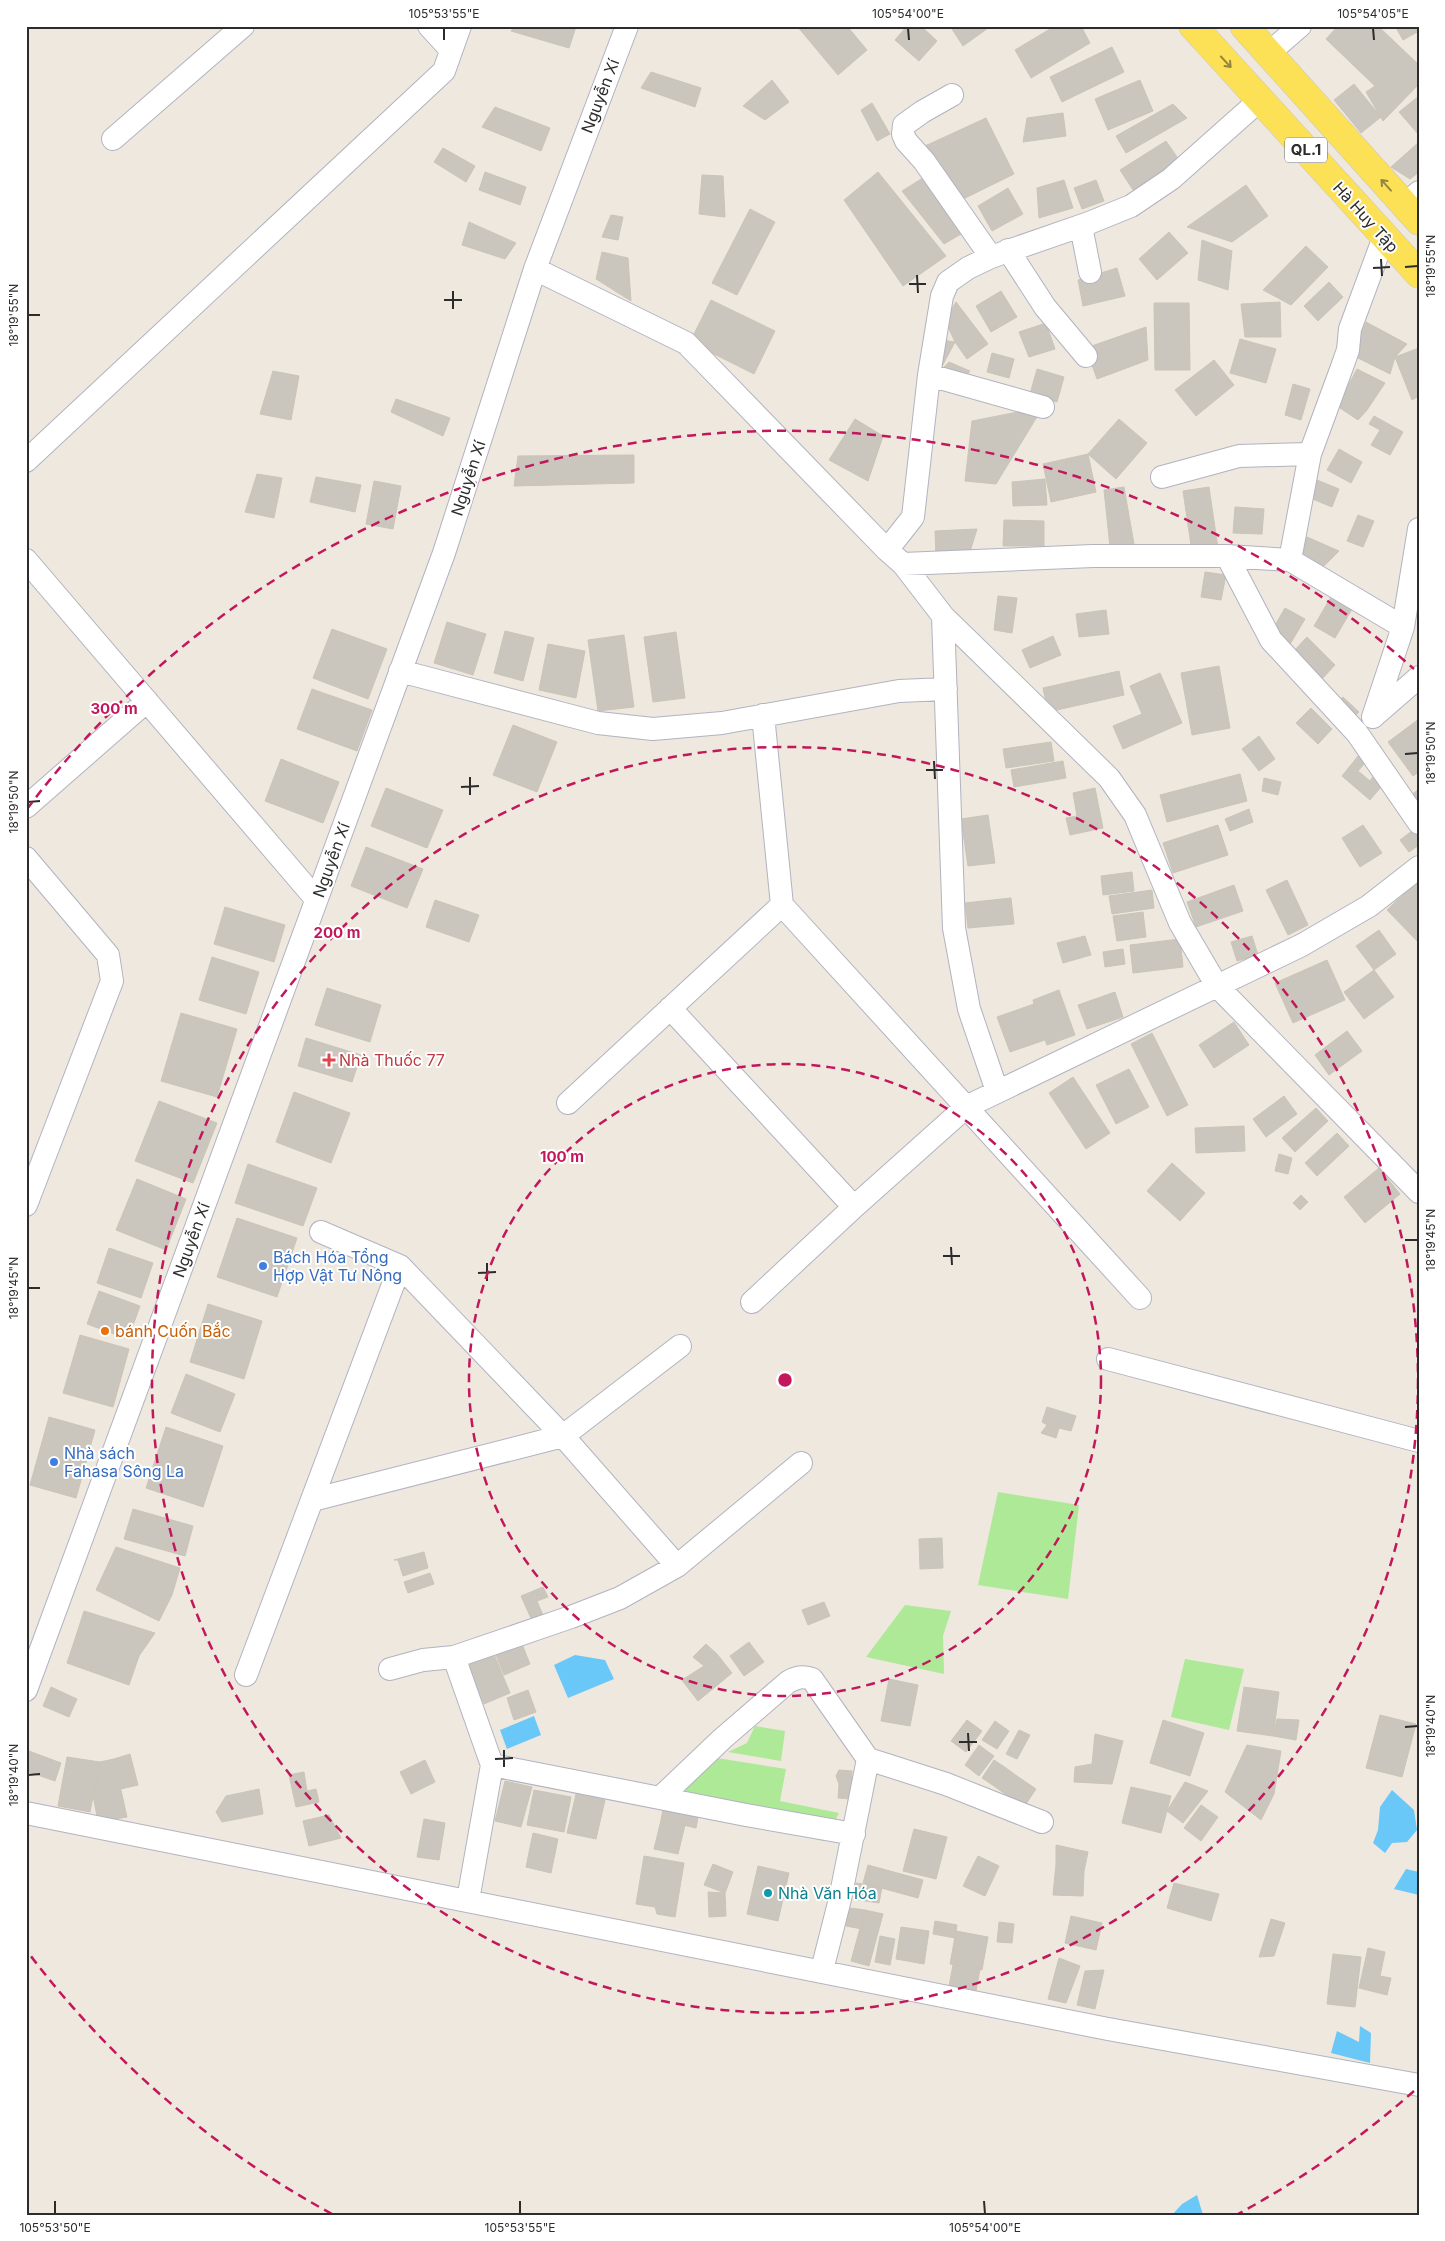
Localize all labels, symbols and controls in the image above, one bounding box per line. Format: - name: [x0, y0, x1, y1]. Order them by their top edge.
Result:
- text: 105°53'55"E: [409, 6, 479, 21]
- text: 105°54'00"E: [872, 6, 944, 21]
- text: 105°54'05"E: [1337, 6, 1409, 21]
- street label: Nguyễn Xí: [577, 56, 623, 136]
- one-way arrow: [1220, 56, 1232, 68]
- road number: QL.1: [1285, 138, 1327, 162]
- street label: Hà Huy Tập: [1329, 178, 1403, 256]
- one-way arrow: [1380, 178, 1392, 191]
- text: 18°19'55"N: [1423, 235, 1438, 297]
- text: 18°19'55"N: [6, 284, 21, 346]
- street label: Nguyễn Xí: [446, 438, 490, 518]
- text: 300 m: [90, 699, 138, 718]
- text: 18°19'50"N: [1423, 721, 1438, 785]
- text: 18°19'50"N: [6, 770, 21, 834]
- street label: Nguyễn Xí: [308, 820, 354, 900]
- text: 200 m: [314, 923, 360, 942]
- place label: Nhà Thuốc 77: [339, 1050, 445, 1070]
- marker: Nhà Thuốc 77: [323, 1054, 335, 1066]
- text: 100 m: [540, 1147, 584, 1166]
- street label: Nguyễn Xí: [168, 1200, 214, 1280]
- text: 18°19'45"N: [1423, 1209, 1438, 1271]
- place label: Bách Hóa Tổng Hợp Vật Tư Nông: [273, 1247, 402, 1285]
- text: 18°19'45"N: [6, 1257, 21, 1319]
- marker: Bách Hóa Tổng Hợp Vật Tư Nông: [257, 1260, 269, 1272]
- place label: bánh Cuốn Bắc: [115, 1321, 231, 1341]
- marker: bánh Cuốn Bắc: [99, 1325, 111, 1337]
- centre of rings: [776, 1371, 794, 1389]
- place label: Nhà sách Fahasa Sông La: [64, 1443, 184, 1481]
- marker: Nhà sách Fahasa Sông La: [48, 1456, 60, 1468]
- text: 18°19'40"N: [1423, 1695, 1438, 1757]
- text: 18°19'40"N: [6, 1744, 21, 1806]
- place label: Nhà Văn Hóa: [778, 1883, 877, 1903]
- marker: Nhà Văn Hóa: [762, 1887, 774, 1899]
- text: 105°53'50"E: [19, 2220, 91, 2235]
- text: 105°53'55"E: [485, 2220, 555, 2235]
- text: 105°54'00"E: [949, 2220, 1021, 2235]

